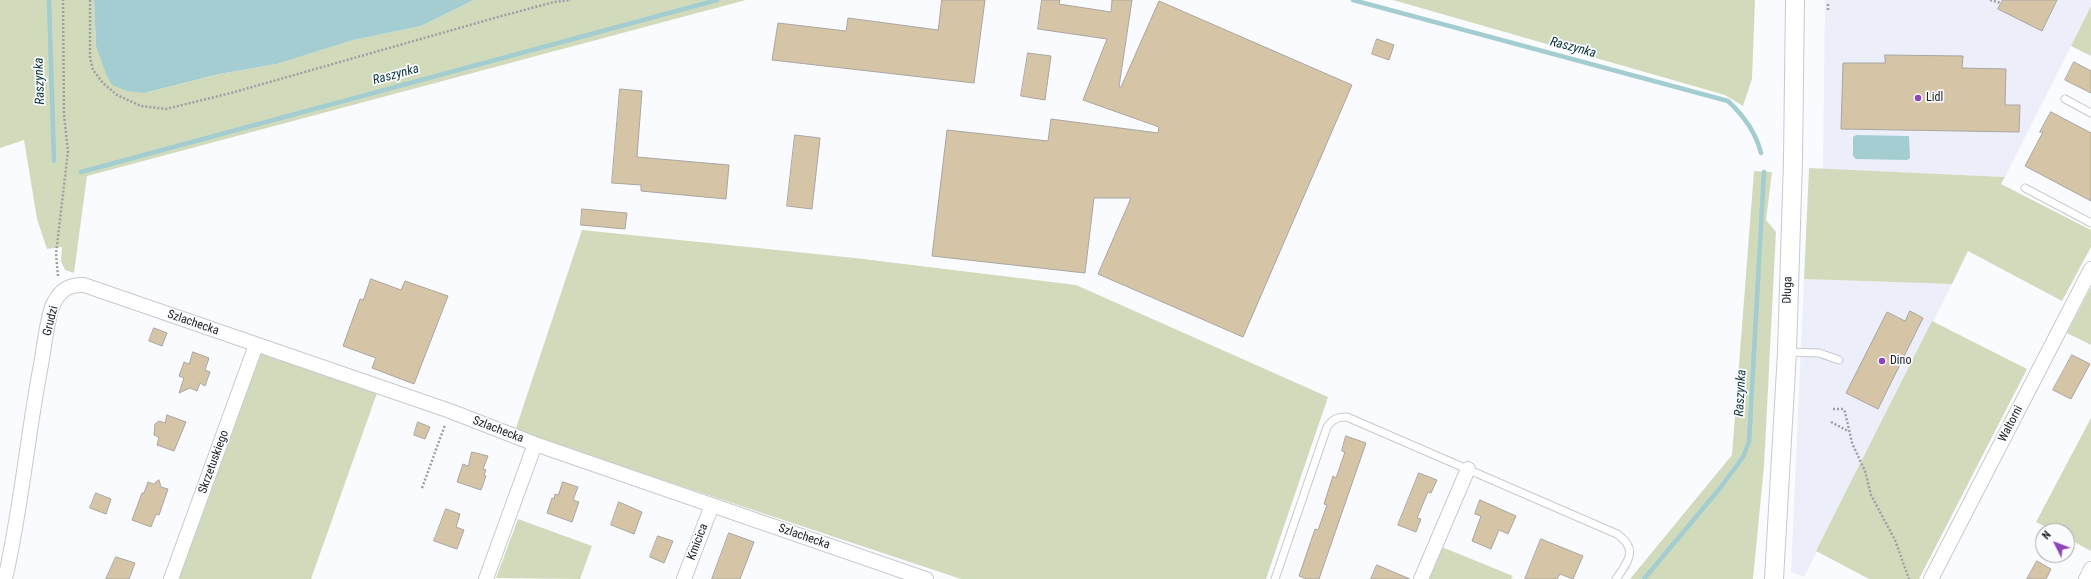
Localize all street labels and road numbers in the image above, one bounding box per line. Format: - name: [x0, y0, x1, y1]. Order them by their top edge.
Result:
- street label: Długa: [1780, 276, 1796, 304]
- street label: Grudzi: [40, 304, 62, 338]
- street label: Szlachecka: [165, 307, 221, 339]
- street label: Waltorni: [1996, 403, 2026, 445]
- street label: Szlachecka: [470, 414, 526, 446]
- street label: Skrzetuskiego: [196, 428, 232, 496]
- street label: Szlachecka: [776, 521, 832, 553]
- street label: Kmicica: [685, 522, 711, 562]

